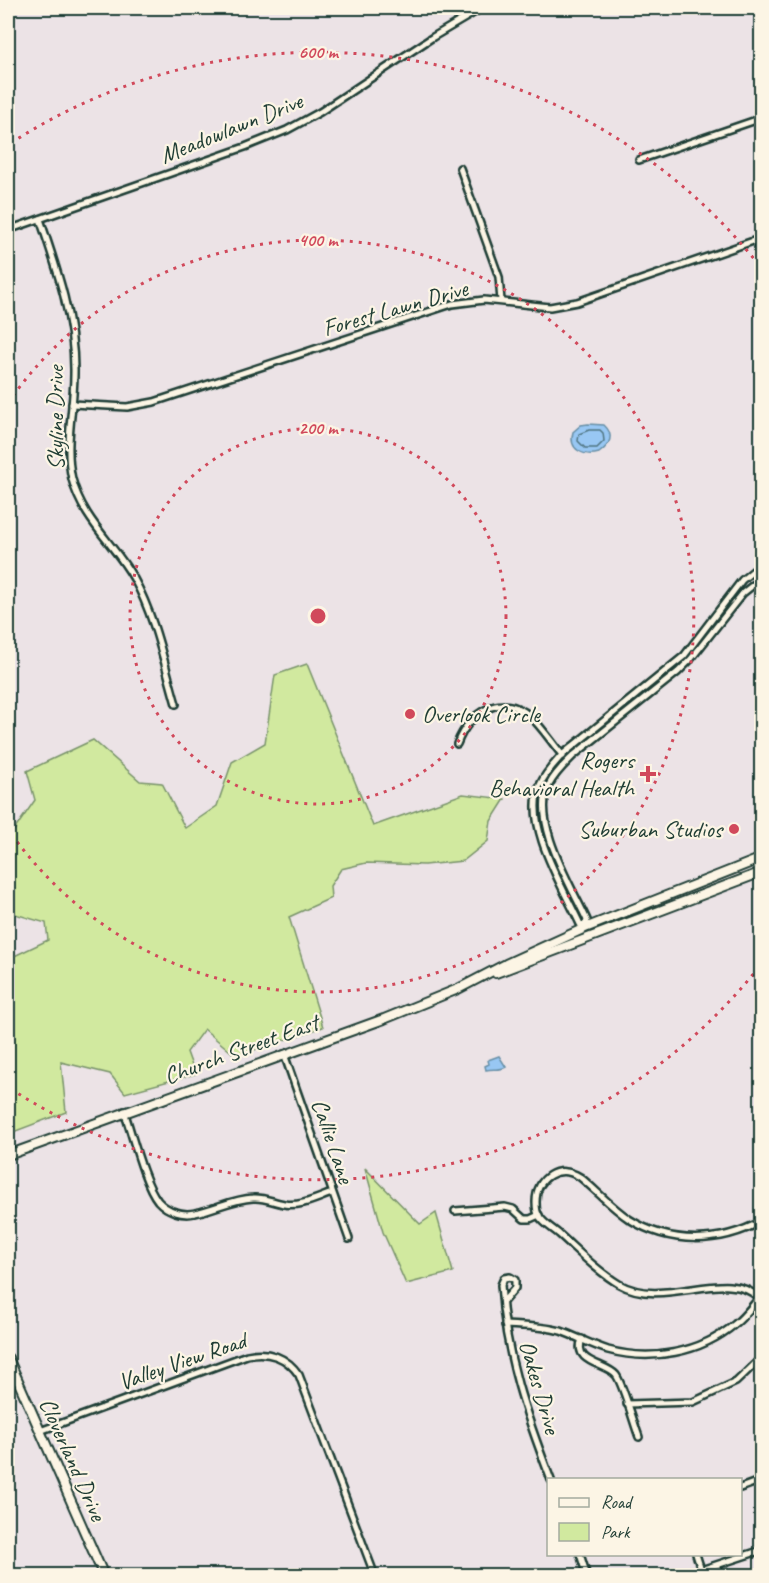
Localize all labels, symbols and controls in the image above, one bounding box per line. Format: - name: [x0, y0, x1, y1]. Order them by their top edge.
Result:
- text: 600 m: [298, 41, 339, 63]
- street label: Meadowlawn Drive: [155, 85, 309, 170]
- text: 400 m: [299, 229, 339, 251]
- street label: Forest Lawn Drive: [319, 272, 473, 343]
- street label: Skyline Drive: [40, 364, 70, 470]
- text: 200 m: [299, 417, 339, 439]
- centre of rings: [308, 606, 328, 626]
- place label: Overlook Circle: [422, 699, 542, 729]
- marker: Overlook Circle: [403, 707, 417, 721]
- place label: Rogers Behavioral Health: [489, 745, 636, 803]
- marker: Rogers Behavioral Health: [639, 765, 657, 783]
- place label: Suburban Studios: [578, 814, 725, 844]
- marker: Suburban Studios: [727, 822, 741, 836]
- street label: Church Street East: [160, 1006, 325, 1091]
- street label: Callie Lane: [305, 1095, 362, 1189]
- street label: Valley View Road: [114, 1324, 253, 1397]
- street label: Oakes Drive: [512, 1337, 568, 1439]
- street label: Cloverland Drive: [33, 1393, 114, 1527]
- legend: [547, 1478, 742, 1556]
- text: Road: [601, 1491, 634, 1513]
- text: Park: [601, 1521, 631, 1543]

